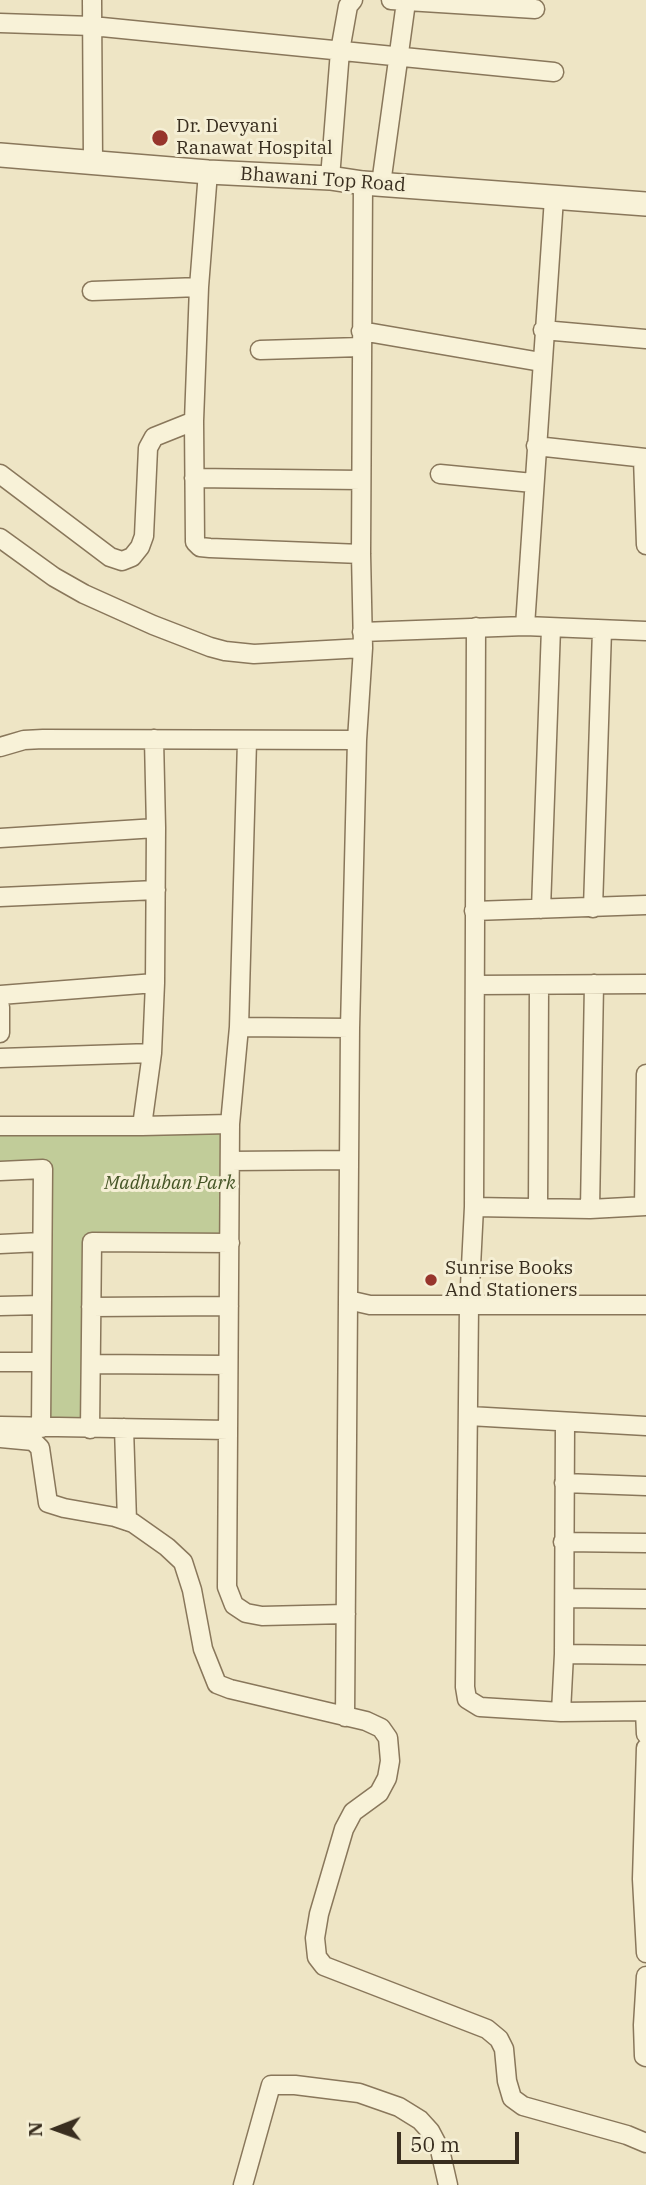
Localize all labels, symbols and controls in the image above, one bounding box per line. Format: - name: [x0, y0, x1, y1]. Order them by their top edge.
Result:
- place label: Dr. Devyani Ranawat Hospital: [176, 116, 333, 160]
- marker: Dr. Devyani Ranawat Hospital: [150, 128, 170, 148]
- street label: Bhawani Top Road: [239, 163, 407, 197]
- park label: Madhuban Park: [104, 1173, 236, 1195]
- place label: Sunrise Books And Stationers: [445, 1258, 578, 1302]
- marker: Sunrise Books And Stationers: [423, 1272, 439, 1288]
- north arrow: [21, 2094, 91, 2164]
- scale bar: [401, 2118, 524, 2162]
- text: N: [23, 2122, 47, 2137]
- text: 50 m: [410, 2130, 460, 2158]

